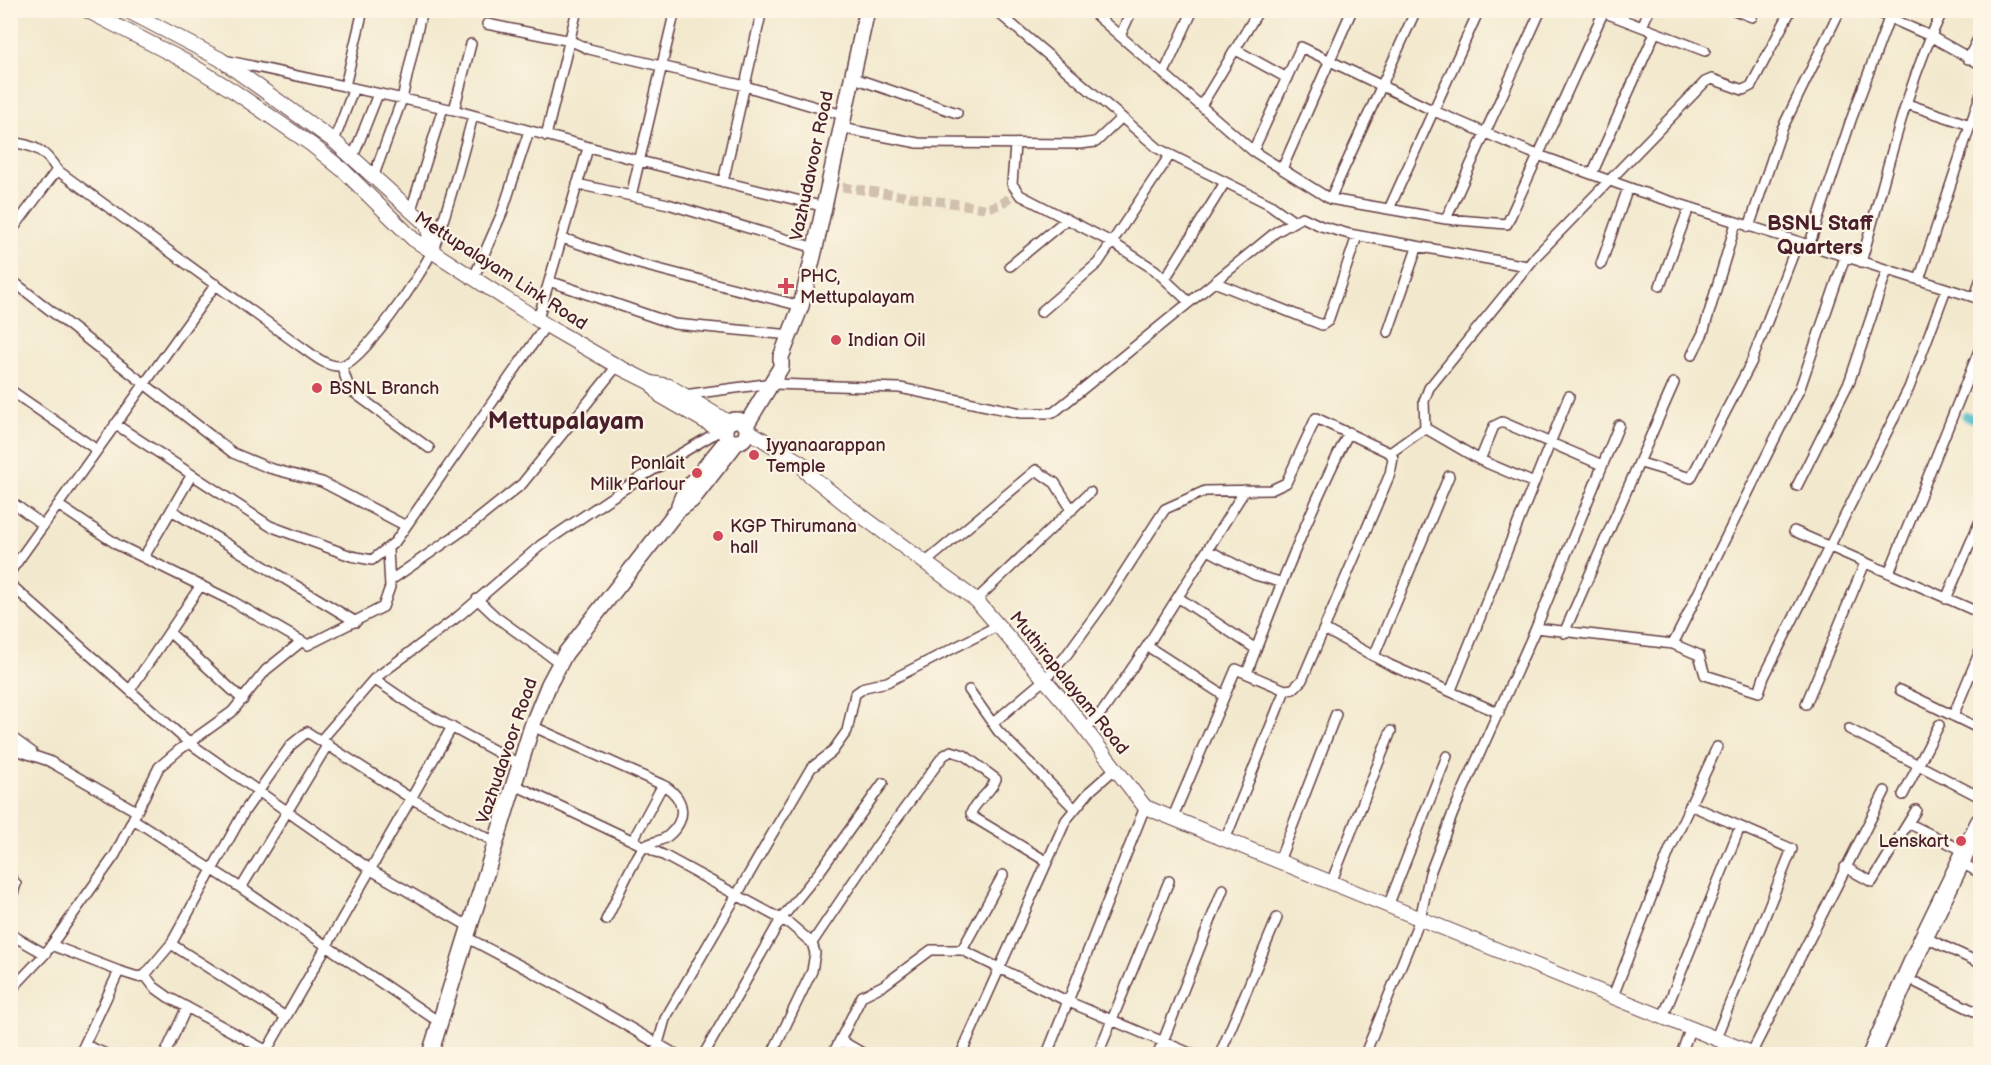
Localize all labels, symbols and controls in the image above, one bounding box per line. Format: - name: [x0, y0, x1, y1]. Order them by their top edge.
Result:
- street label: Vazhudavoor Road: [786, 89, 838, 243]
- street label: Mettupalayam Link Road: [411, 207, 591, 335]
- district label: BSNL Staff Quarters: [1767, 211, 1873, 260]
- place label: PHC, Mettupalayam: [800, 266, 915, 308]
- marker: PHC, Mettupalayam: [777, 277, 795, 295]
- place label: Indian Oil: [848, 330, 925, 351]
- marker: Indian Oil: [829, 333, 843, 347]
- place label: BSNL Branch: [329, 378, 439, 399]
- marker: BSNL Branch: [310, 381, 324, 395]
- district label: Mettupalayam: [488, 407, 644, 436]
- place label: Iyyanaarappan Temple: [766, 435, 886, 477]
- marker: Iyyanaarappan Temple: [747, 448, 761, 462]
- place label: Ponlait Milk Parlour: [590, 453, 685, 495]
- marker: Ponlait Milk Parlour: [690, 466, 704, 480]
- place label: KGP Thirumana hall: [730, 516, 857, 558]
- marker: KGP Thirumana hall: [711, 529, 725, 543]
- street label: Muthirapalayam Road: [1005, 607, 1133, 759]
- street label: Vazhudavoor Road: [472, 675, 542, 827]
- place label: Lenskart: [1879, 831, 1949, 852]
- marker: Lenskart: [1954, 834, 1968, 848]

